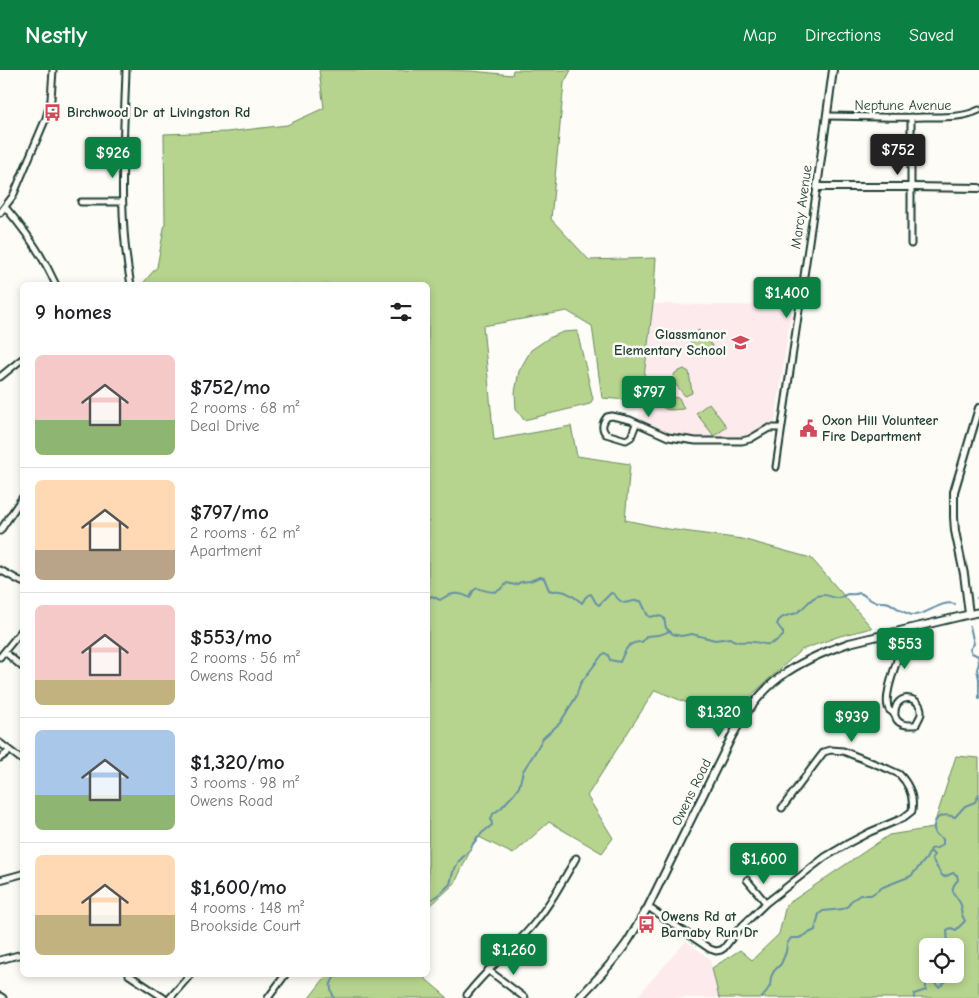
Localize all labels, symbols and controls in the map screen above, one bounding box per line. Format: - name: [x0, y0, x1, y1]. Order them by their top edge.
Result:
- text: Nestly: [25, 21, 87, 49]
- text: Map: [743, 25, 777, 46]
- text: Directions: [805, 25, 881, 46]
- text: Saved: [909, 25, 954, 46]
- street label: Neptune Avenue: [855, 97, 951, 114]
- bus stop icon: Birchwood Dr at Livingston Rd: [43, 102, 63, 122]
- place label: Birchwood Dr at Livingston Rd: [67, 104, 250, 121]
- pin: $752: [868, 134, 928, 176]
- pin: $926: [83, 136, 143, 179]
- text: $752: [881, 141, 915, 159]
- text: $926: [96, 144, 130, 162]
- street label: Marcy Avenue: [787, 164, 816, 250]
- pin: $1,400: [746, 276, 828, 319]
- text: $1,400: [765, 284, 809, 302]
- icon: filters: [387, 298, 415, 326]
- text: 9 homes: [35, 300, 111, 324]
- place label: Glassmanor Elementary School: [614, 326, 726, 359]
- school or university icon: Glassmanor Elementary School: [730, 332, 750, 352]
- icon: home: [75, 375, 135, 435]
- text: $752/mo: [190, 375, 270, 399]
- pin: $797: [619, 376, 679, 418]
- text: $797: [633, 383, 665, 401]
- text: 2 rooms · 68 m²: [190, 399, 300, 417]
- place label: Oxon Hill Volunteer Fire Department: [822, 412, 938, 445]
- text: Deal Drive: [190, 417, 260, 435]
- public building icon: Oxon Hill Volunteer Fire Department: [798, 418, 818, 438]
- icon: home: [75, 500, 135, 560]
- text: $797/mo: [190, 500, 269, 524]
- text: 2 rooms · 62 m²: [190, 524, 300, 542]
- text: Apartment: [190, 542, 262, 560]
- icon: home: [75, 625, 135, 685]
- text: $553/mo: [190, 625, 272, 649]
- pin: $553: [875, 628, 935, 670]
- text: $553: [888, 635, 922, 653]
- text: 2 rooms · 56 m²: [190, 649, 300, 667]
- text: Owens Road: [190, 667, 273, 685]
- pin: $1,320: [678, 696, 760, 738]
- pin: $939: [822, 700, 882, 743]
- text: $1,320: [697, 703, 741, 721]
- text: $939: [835, 708, 869, 726]
- icon: home: [75, 750, 135, 810]
- text: $1,320/mo: [190, 750, 285, 774]
- street label: Owens Road: [668, 756, 715, 829]
- text: 3 rooms · 98 m²: [190, 774, 299, 792]
- text: Owens Road: [190, 792, 273, 810]
- pin: $1,600: [723, 842, 805, 885]
- text: $1,600: [741, 850, 787, 868]
- icon: home: [75, 875, 135, 935]
- text: $1,600/mo: [190, 875, 287, 899]
- text: 4 rooms · 148 m²: [190, 899, 304, 917]
- place label: Owens Rd at Barnaby Run Dr: [661, 908, 758, 941]
- bus stop icon: Owens Rd at Barnaby Run Dr: [637, 914, 657, 934]
- text: Brookside Court: [190, 917, 300, 935]
- pin: $1,260: [473, 934, 555, 976]
- map controls: [919, 938, 964, 983]
- button: locate: [919, 938, 964, 983]
- text: $1,260: [492, 941, 536, 959]

